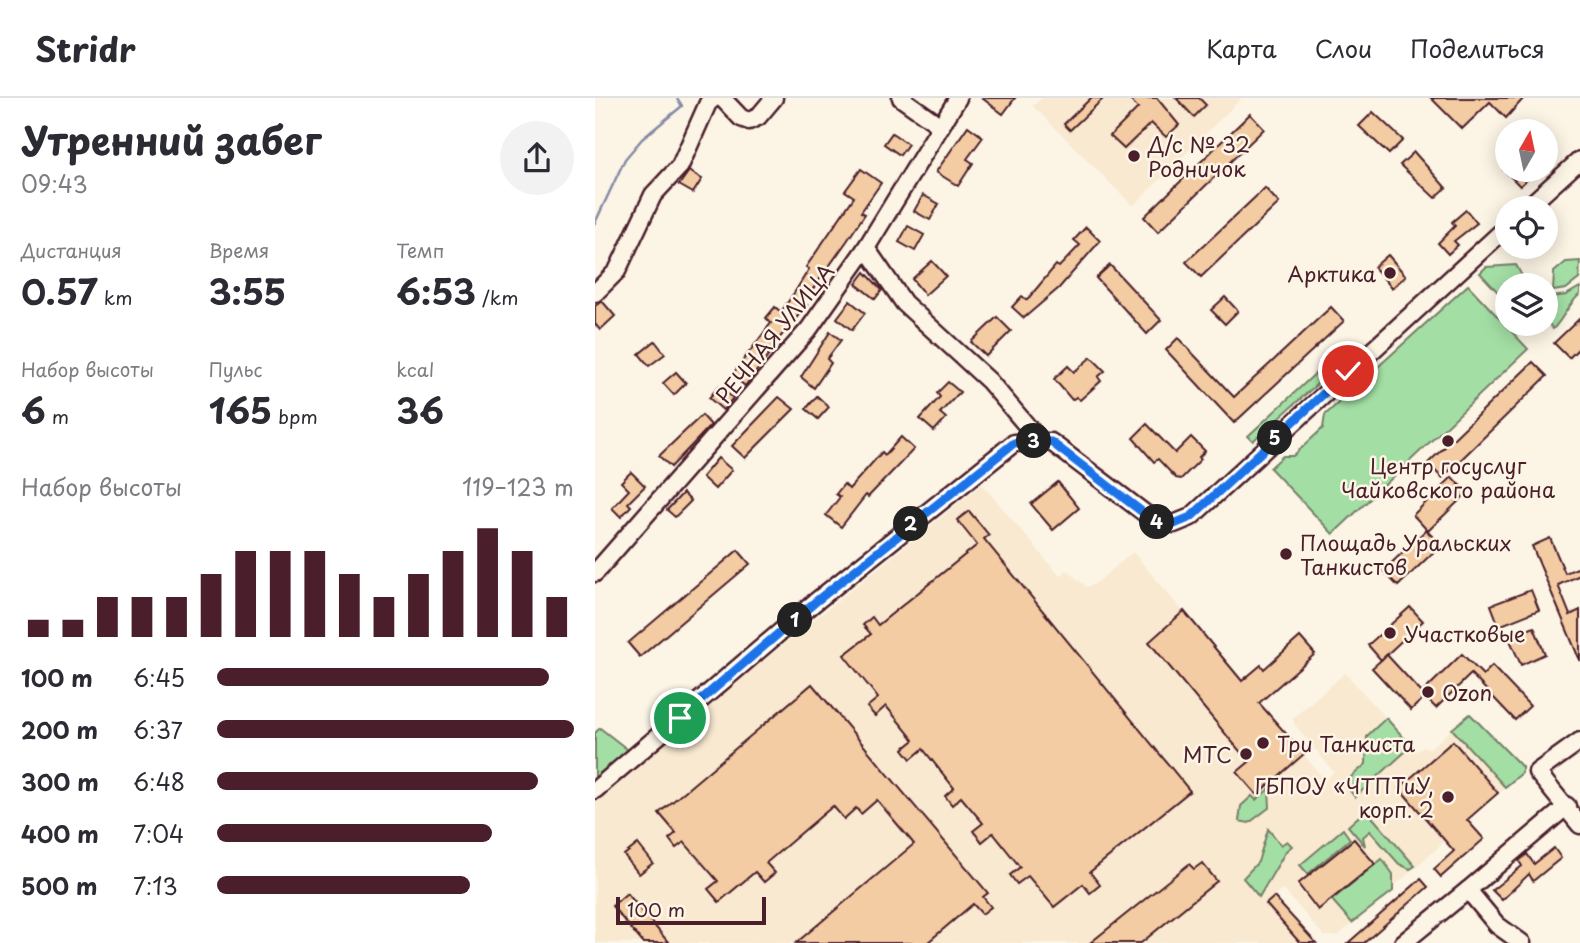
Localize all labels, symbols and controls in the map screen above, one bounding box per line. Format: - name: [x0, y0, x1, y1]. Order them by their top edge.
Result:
- text: Stridr: [35, 23, 136, 73]
- text: Карта: [1206, 30, 1277, 66]
- text: Слои: [1315, 30, 1372, 66]
- text: Поделиться: [1410, 30, 1545, 66]
- text: Утренний забег: [21, 111, 321, 168]
- north arrow: [1495, 119, 1557, 182]
- map controls: [1495, 119, 1558, 336]
- button: share: [500, 121, 574, 195]
- place label: Д/с № 32 Родничок: [1147, 128, 1250, 184]
- marker: Д/с № 32 Родничок: [1126, 148, 1142, 164]
- text: 09:43: [21, 166, 88, 201]
- button: locate: [1495, 196, 1558, 259]
- text: Дистанция: [21, 236, 122, 264]
- text: Время: [209, 236, 269, 264]
- text: Темп: [396, 236, 444, 264]
- street label: РЕЧНАЯ УЛИЦА: [707, 256, 841, 410]
- place label: Арктика: [1288, 257, 1377, 289]
- text: 0.57: [21, 264, 98, 317]
- text: 3:55: [209, 264, 286, 317]
- text: 6:53: [396, 264, 476, 317]
- marker: Арктика: [1382, 265, 1398, 281]
- button: layers: [1495, 273, 1558, 336]
- text: km: [98, 283, 132, 311]
- text: /km: [476, 283, 518, 311]
- pin: [1318, 341, 1378, 401]
- icon: check: [1329, 352, 1367, 390]
- text: Набор высоты: [21, 355, 154, 383]
- text: Пульс: [209, 355, 262, 383]
- text: kcal: [396, 355, 434, 383]
- text: 6: [21, 383, 46, 436]
- text: 165: [209, 383, 272, 436]
- text: 36: [396, 383, 444, 436]
- text: m: [46, 402, 69, 430]
- text: bpm: [272, 402, 318, 430]
- pin: 5: [1257, 420, 1293, 456]
- text: 5: [1268, 423, 1281, 451]
- pin: 3: [1017, 424, 1052, 458]
- text: 3: [1027, 426, 1040, 454]
- marker: Центр госуслуг Чайковского района: [1440, 433, 1456, 449]
- place label: Центр госуслуг Чайковского района: [1341, 449, 1555, 505]
- text: Набор высоты: [21, 469, 182, 504]
- text: 119–123 m: [462, 469, 574, 504]
- pin: 4: [1139, 504, 1175, 540]
- pin: 2: [893, 506, 929, 542]
- text: 4: [1150, 507, 1163, 535]
- text: 2: [904, 509, 917, 537]
- place label: Площадь Уральских Танкистов: [1300, 526, 1511, 582]
- marker: Площадь Уральских Танкистов: [1278, 546, 1294, 562]
- pin: 1: [777, 602, 813, 638]
- text: 1: [790, 605, 799, 633]
- place label: Участковые: [1404, 617, 1526, 649]
- marker: Участковые: [1382, 625, 1398, 641]
- text: 100 m: [21, 660, 93, 695]
- text: 6:45: [133, 660, 185, 695]
- place label: Ozon: [1442, 676, 1492, 708]
- marker: Ozon: [1420, 684, 1436, 700]
- pin: [650, 688, 710, 748]
- icon: arrive: [661, 699, 699, 737]
- text: 200 m: [21, 712, 98, 747]
- text: 6:37: [133, 712, 183, 747]
- place label: Три Танкиста: [1277, 727, 1415, 759]
- marker: Три Танкиста: [1255, 735, 1271, 751]
- place label: МТС: [1183, 738, 1232, 770]
- marker: МТС: [1238, 746, 1254, 762]
- text: 300 m: [21, 764, 99, 799]
- text: 6:48: [133, 764, 185, 799]
- place label: ГБПОУ «ЧТПТиУ, корп. 2: [1255, 769, 1434, 825]
- marker: ГБПОУ «ЧТПТиУ, корп. 2: [1440, 789, 1456, 805]
- text: 400 m: [21, 816, 99, 851]
- text: 7:04: [133, 816, 184, 851]
- text: 500 m: [21, 868, 98, 903]
- text: 7:13: [133, 868, 178, 903]
- scale bar: [616, 894, 767, 926]
- text: 100 m: [627, 895, 685, 923]

